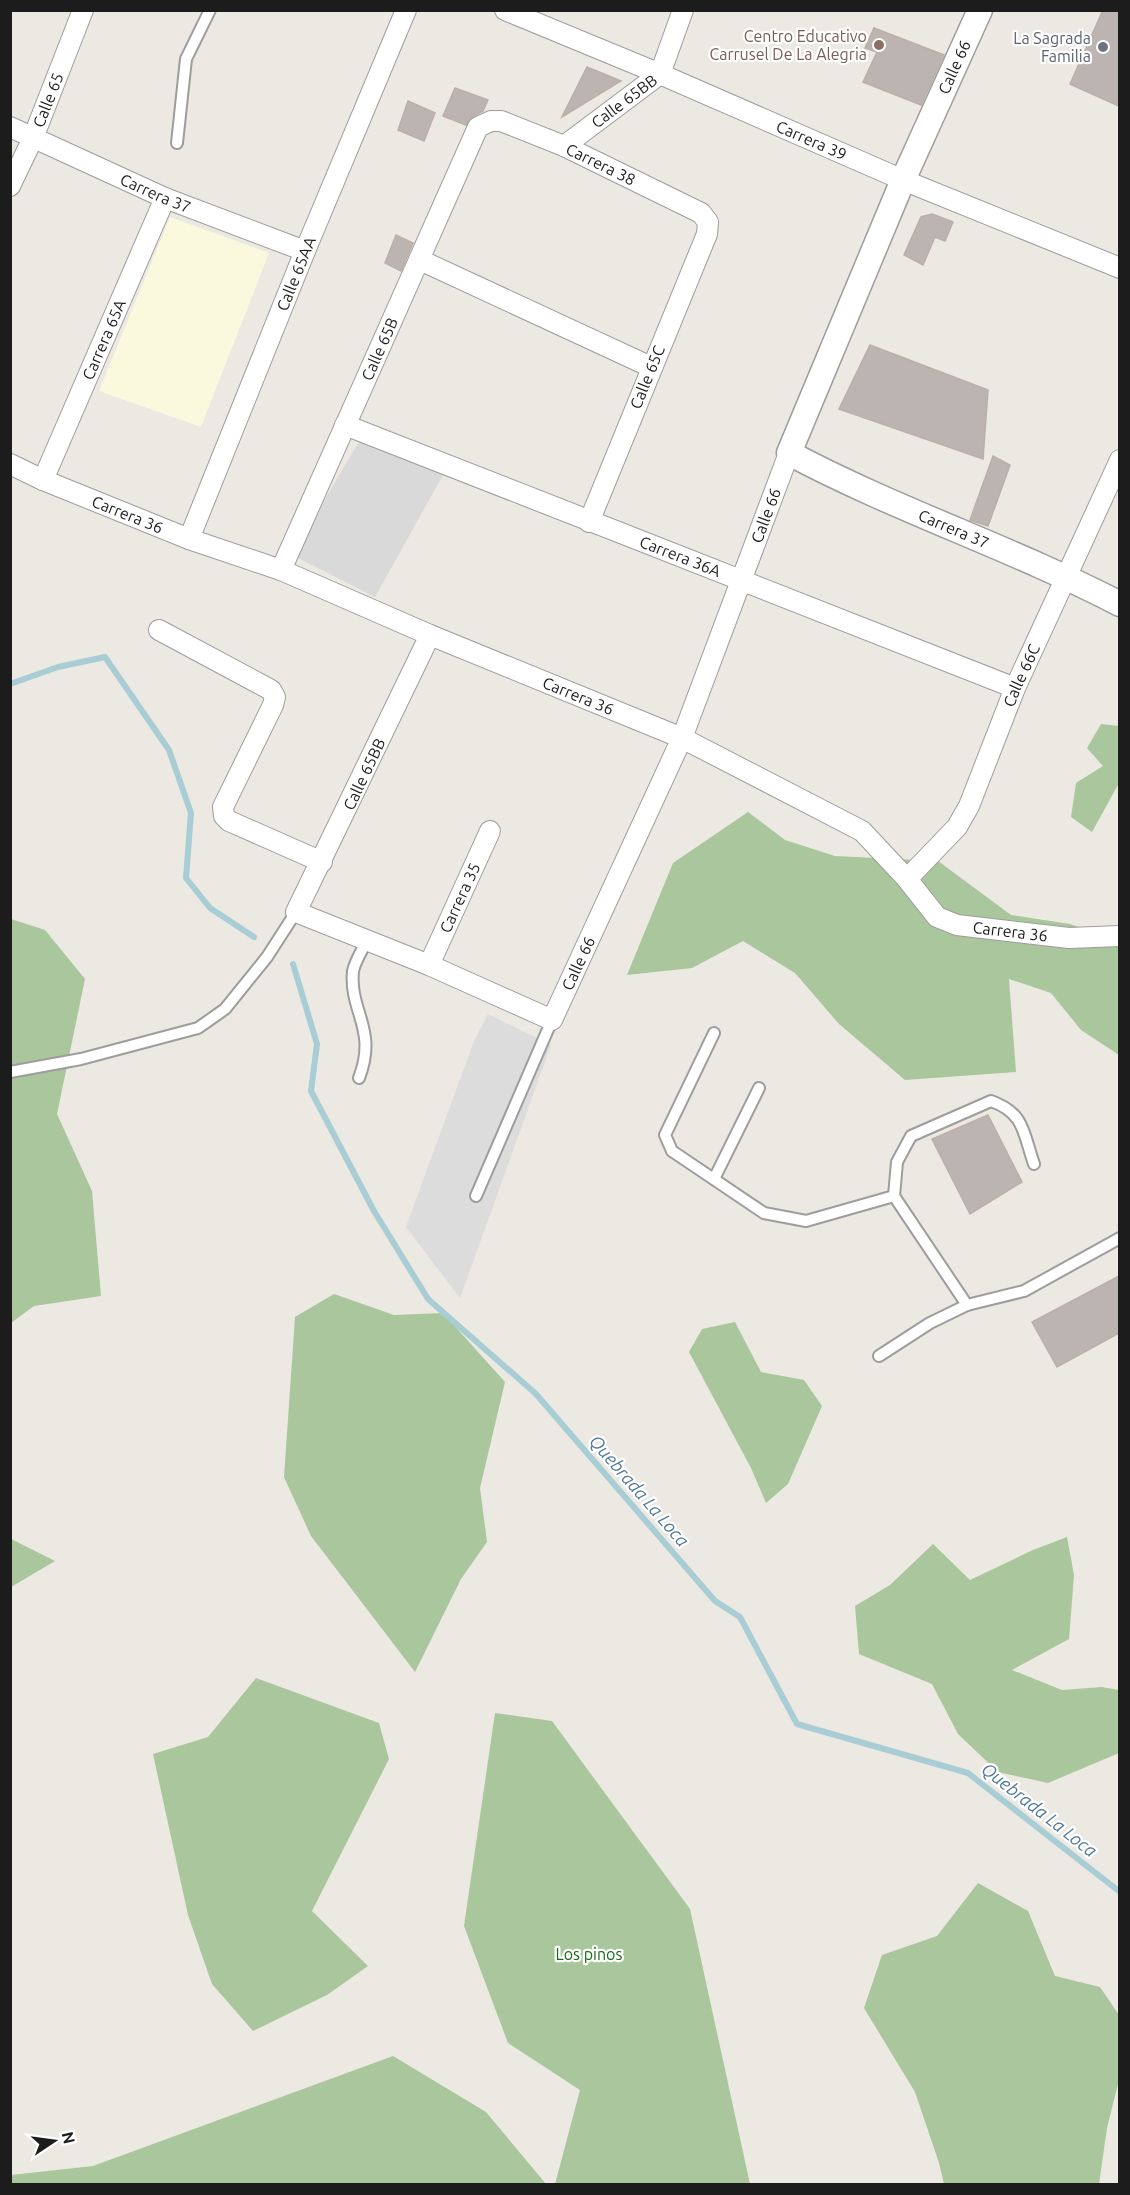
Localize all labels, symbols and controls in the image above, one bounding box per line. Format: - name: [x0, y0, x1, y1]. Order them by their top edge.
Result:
- place label: Centro Educativo Carrusel De La Alegria: [709, 27, 867, 63]
- place label: La Sagrada Familia: [1013, 29, 1091, 65]
- street label: Calle 66: [934, 37, 974, 97]
- marker: Centro Educativo Carrusel De La Alegria: [872, 38, 886, 52]
- marker: La Sagrada Familia: [1096, 40, 1110, 54]
- street label: Calle 65: [29, 70, 67, 130]
- street label: Calle 65BB: [588, 71, 660, 131]
- street label: Carrera 39: [774, 117, 850, 163]
- street label: Carrera 38: [563, 139, 639, 189]
- street label: Carrera 37: [118, 170, 193, 216]
- street label: Calle 65AA: [273, 233, 319, 313]
- street label: Carrera 65A: [79, 296, 129, 382]
- street label: Calle 65B: [357, 315, 401, 383]
- street label: Calle 65C: [626, 342, 668, 411]
- street label: Calle 66: [747, 485, 784, 545]
- street label: Carrera 36: [89, 492, 166, 537]
- street label: Carrera 37: [916, 506, 992, 552]
- street label: Carrera 36A: [637, 532, 724, 580]
- street label: Calle 66C: [1000, 641, 1043, 709]
- street label: Carrera 36: [540, 673, 616, 718]
- street label: Calle 65BB: [340, 735, 388, 813]
- street label: Carrera 35: [436, 860, 483, 936]
- street label: Carrera 36: [972, 918, 1049, 944]
- street label: Calle 66: [558, 934, 598, 993]
- water label: Quebrada La Loca: [585, 1431, 694, 1551]
- water label: Quebrada La Loca: [977, 1758, 1101, 1861]
- park label: Los pinos: [556, 1945, 622, 1963]
- north arrow: [24, 2111, 84, 2171]
- text: N: [59, 2130, 79, 2145]

